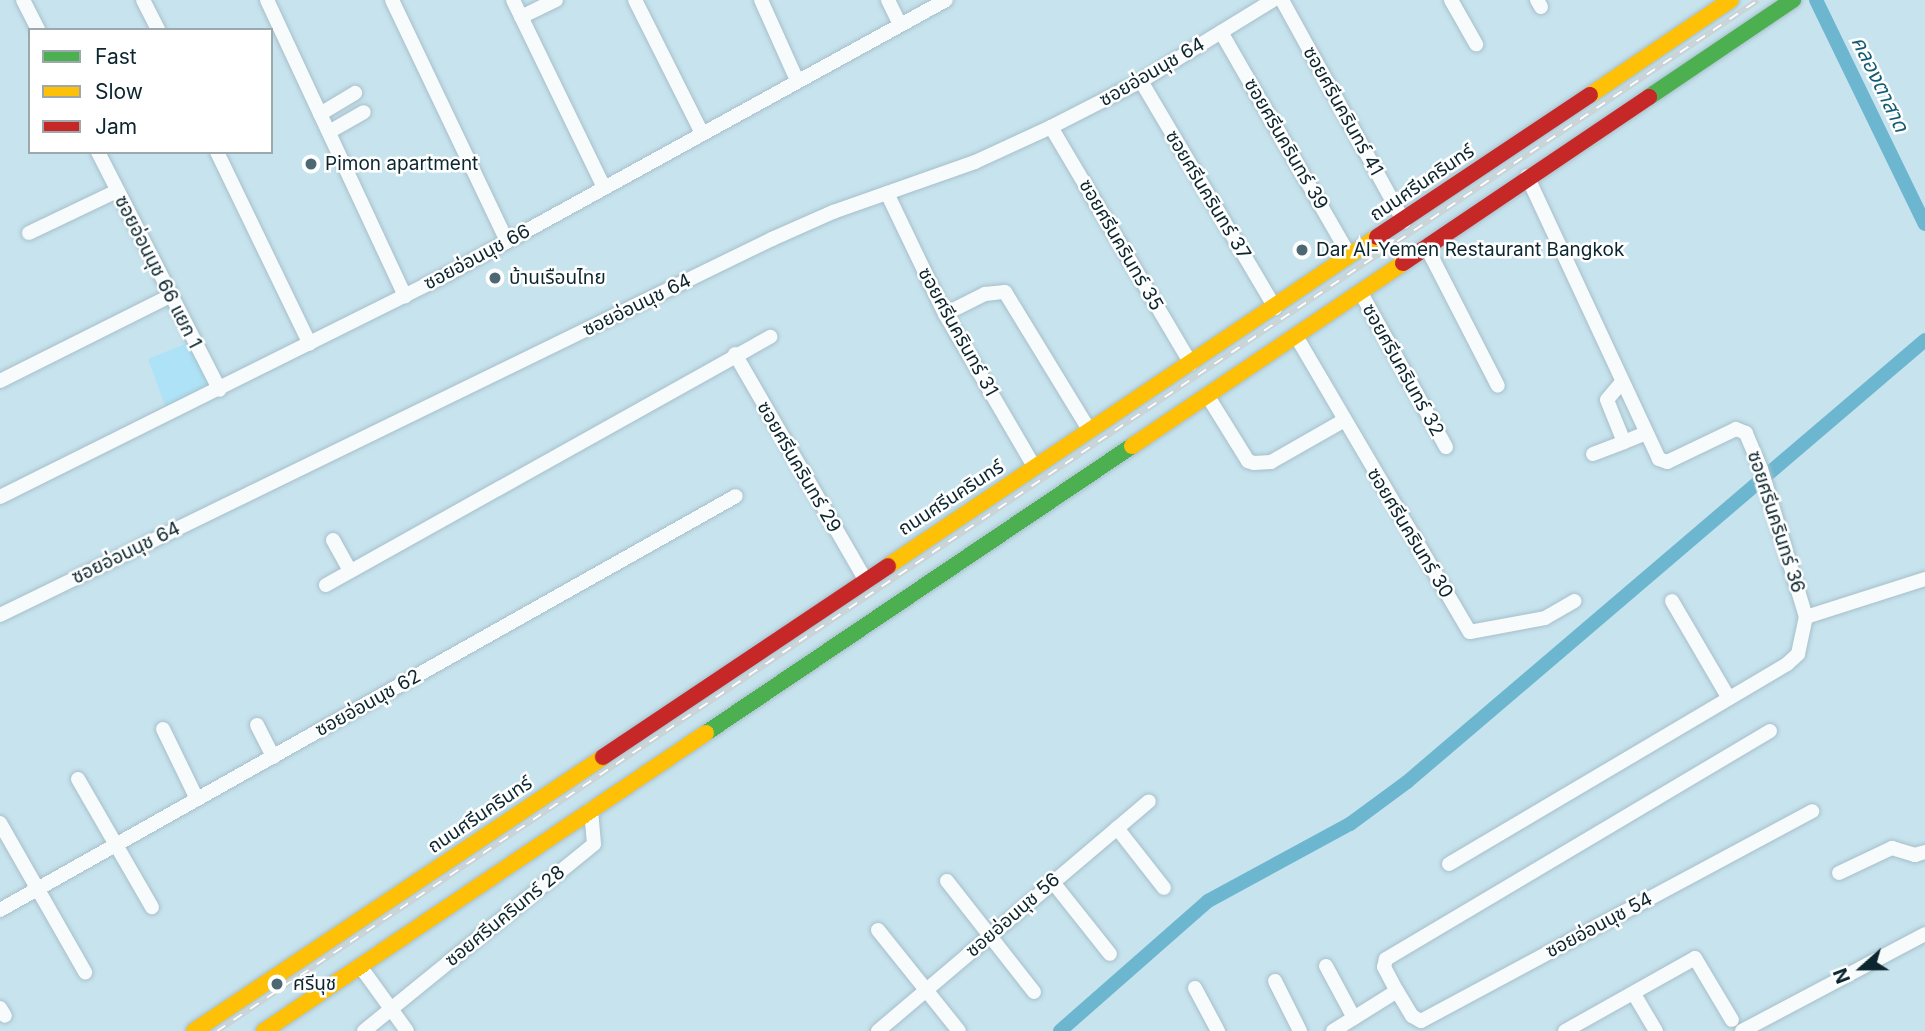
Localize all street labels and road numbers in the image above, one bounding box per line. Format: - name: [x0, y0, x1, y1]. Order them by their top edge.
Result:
- street label: ซอยอ่อนนุช 64: [1095, 33, 1209, 111]
- street label: ซอยศรีนครินทร์ 41: [1298, 42, 1388, 180]
- street label: ซอยศรีนครินทร์ 39: [1239, 74, 1333, 214]
- street label: ซอยศรีนครินทร์ 37: [1160, 126, 1256, 264]
- street label: ถนนศรีนครินทร์: [1365, 140, 1479, 226]
- street label: ซอยศรีนครินทร์ 35: [1074, 175, 1168, 315]
- street label: ซอยอ่อนนุช 66 แยก 1: [110, 192, 206, 352]
- street label: ซอยอ่อนนุช 66: [420, 219, 534, 295]
- street label: ซอยศรีนครินทร์ 31: [913, 264, 1003, 400]
- street label: ซอยอ่อนนุช 64: [579, 269, 695, 341]
- street label: ซอยศรีนครินทร์ 32: [1357, 300, 1449, 440]
- street label: ซอยศรีนครินทร์ 29: [752, 397, 846, 537]
- street label: ซอยศรีนครินทร์ 36: [1742, 448, 1810, 596]
- street label: ถนนศรีนครินทร์: [894, 455, 1008, 541]
- street label: ซอยศรีนครินทร์ 30: [1362, 464, 1458, 602]
- street label: ซอยอ่อนนุช 64: [68, 517, 184, 589]
- street label: ซอยอ่อนนุช 62: [311, 665, 425, 741]
- street label: ถนนศรีนครินทร์: [423, 772, 537, 858]
- street label: ซอยศรีนครินทร์ 28: [440, 861, 570, 971]
- street label: ซอยอ่อนนุช 56: [961, 868, 1065, 962]
- street label: ซอยอ่อนนุช 54: [1542, 887, 1656, 963]

